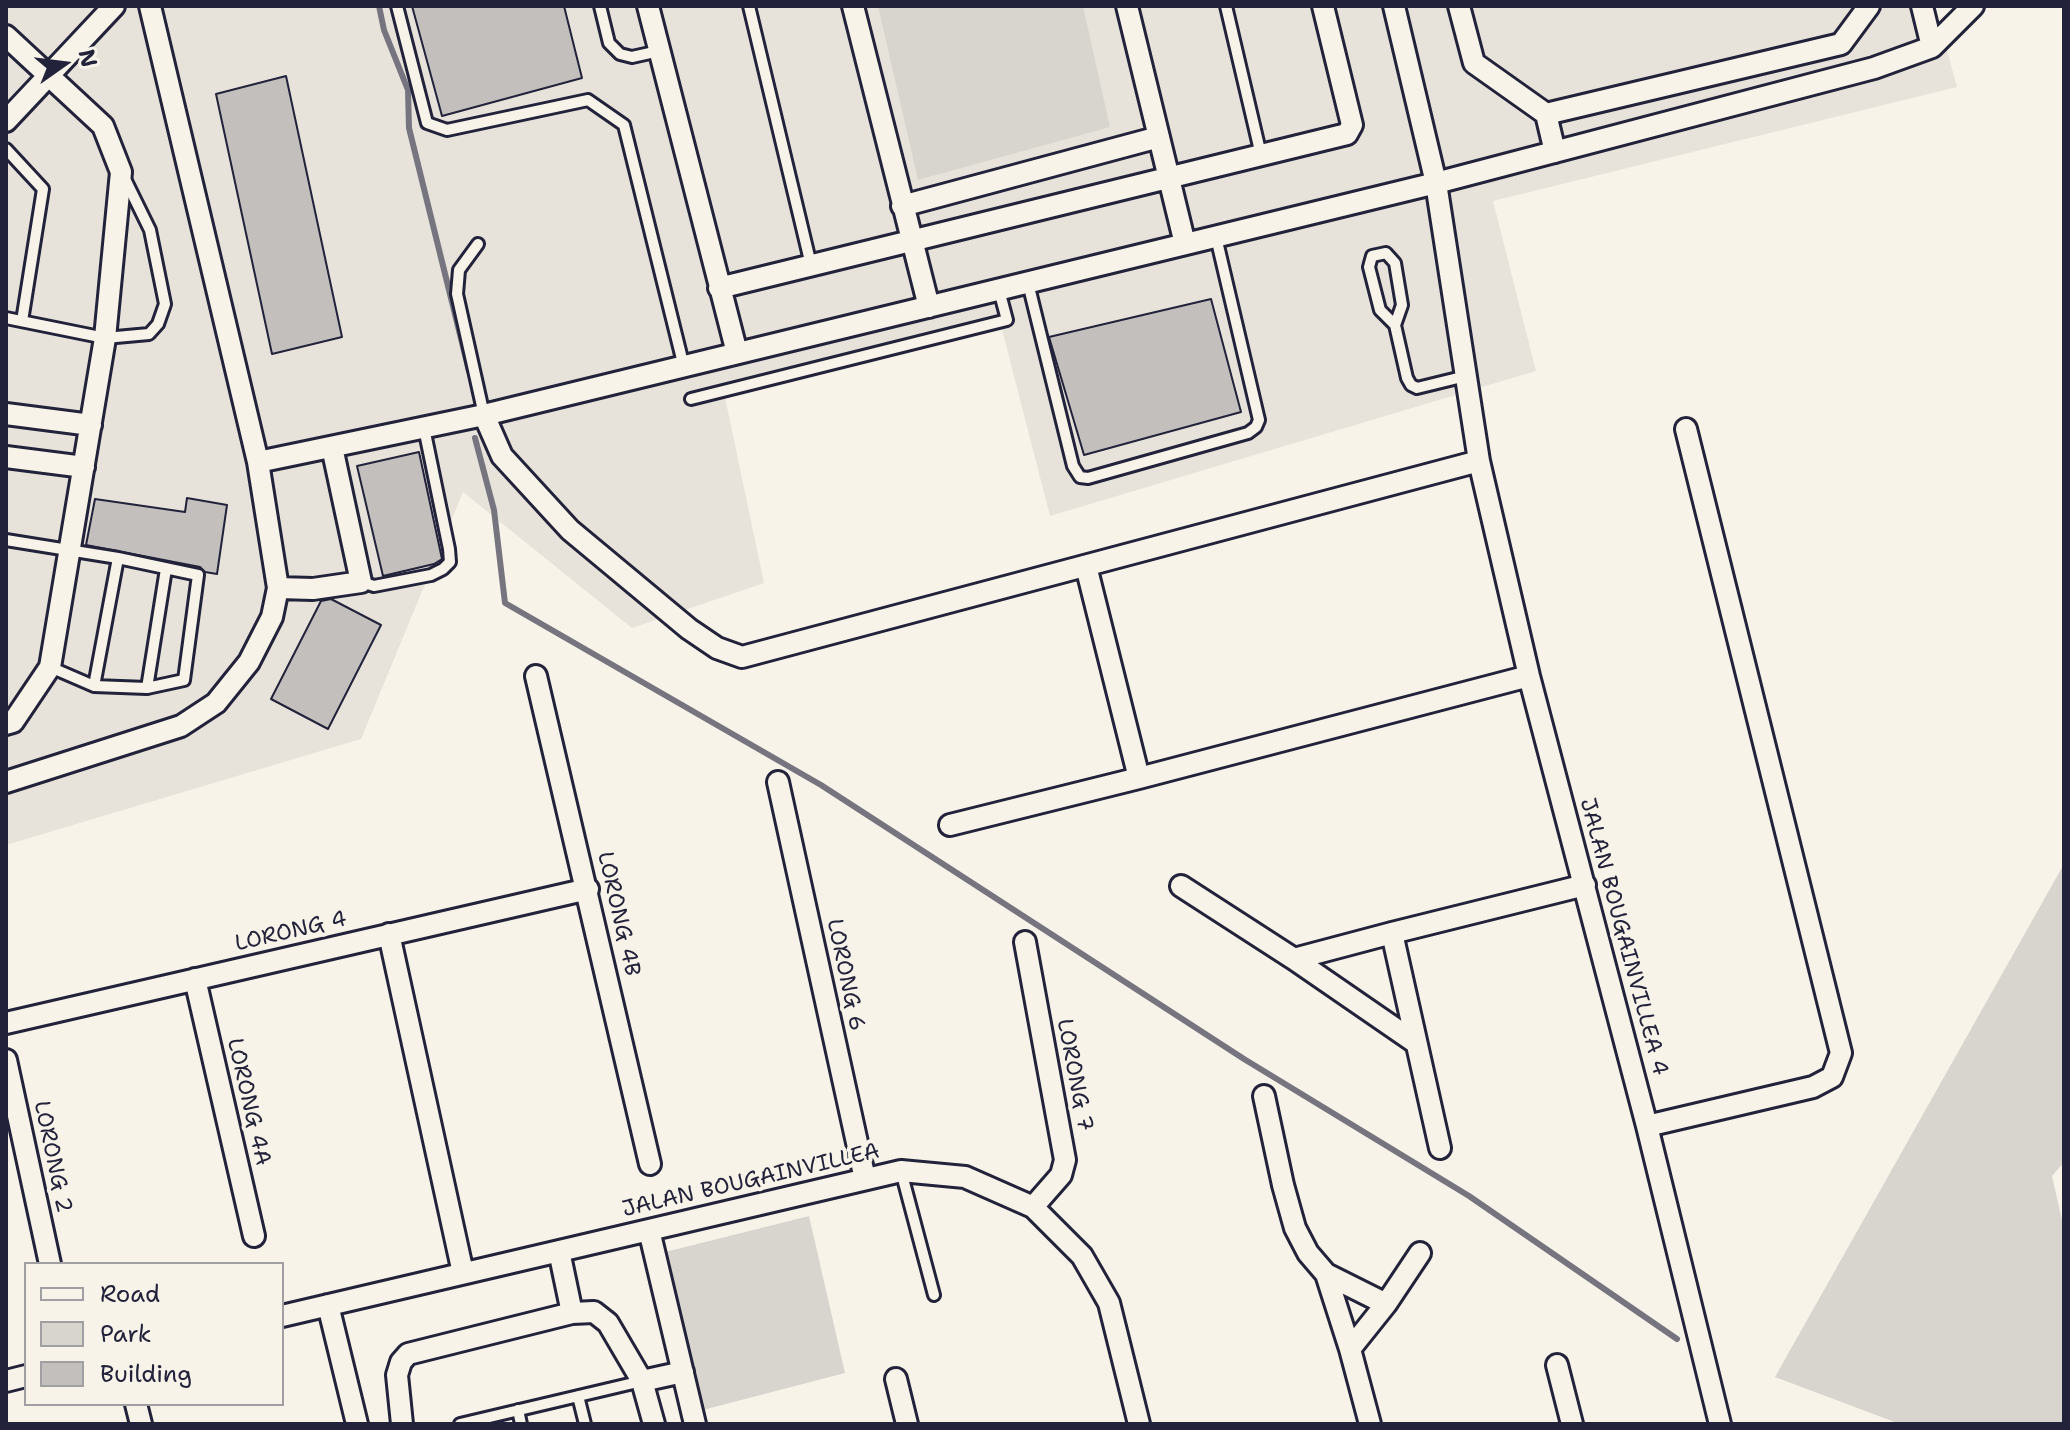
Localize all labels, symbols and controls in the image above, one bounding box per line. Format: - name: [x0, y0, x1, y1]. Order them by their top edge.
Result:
- north arrow: [24, 24, 104, 104]
- text: N: [72, 46, 104, 70]
- street label: JALAN BOUGAINVILLEA 4: [1573, 795, 1673, 1079]
- street label: LORONG 4B: [591, 849, 645, 979]
- street label: LORONG 4: [233, 906, 349, 958]
- street label: LORONG 6: [820, 917, 870, 1033]
- street label: LORONG 7: [1050, 1017, 1098, 1133]
- street label: LORONG 4A: [221, 1036, 275, 1168]
- street label: LORONG 2: [27, 1099, 77, 1215]
- street label: JALAN BOUGAINVILLEA: [620, 1139, 882, 1223]
- legend: [24, 1262, 284, 1406]
- text: Road: [100, 1278, 160, 1310]
- text: Park: [100, 1318, 152, 1350]
- text: Building: [100, 1358, 192, 1390]

